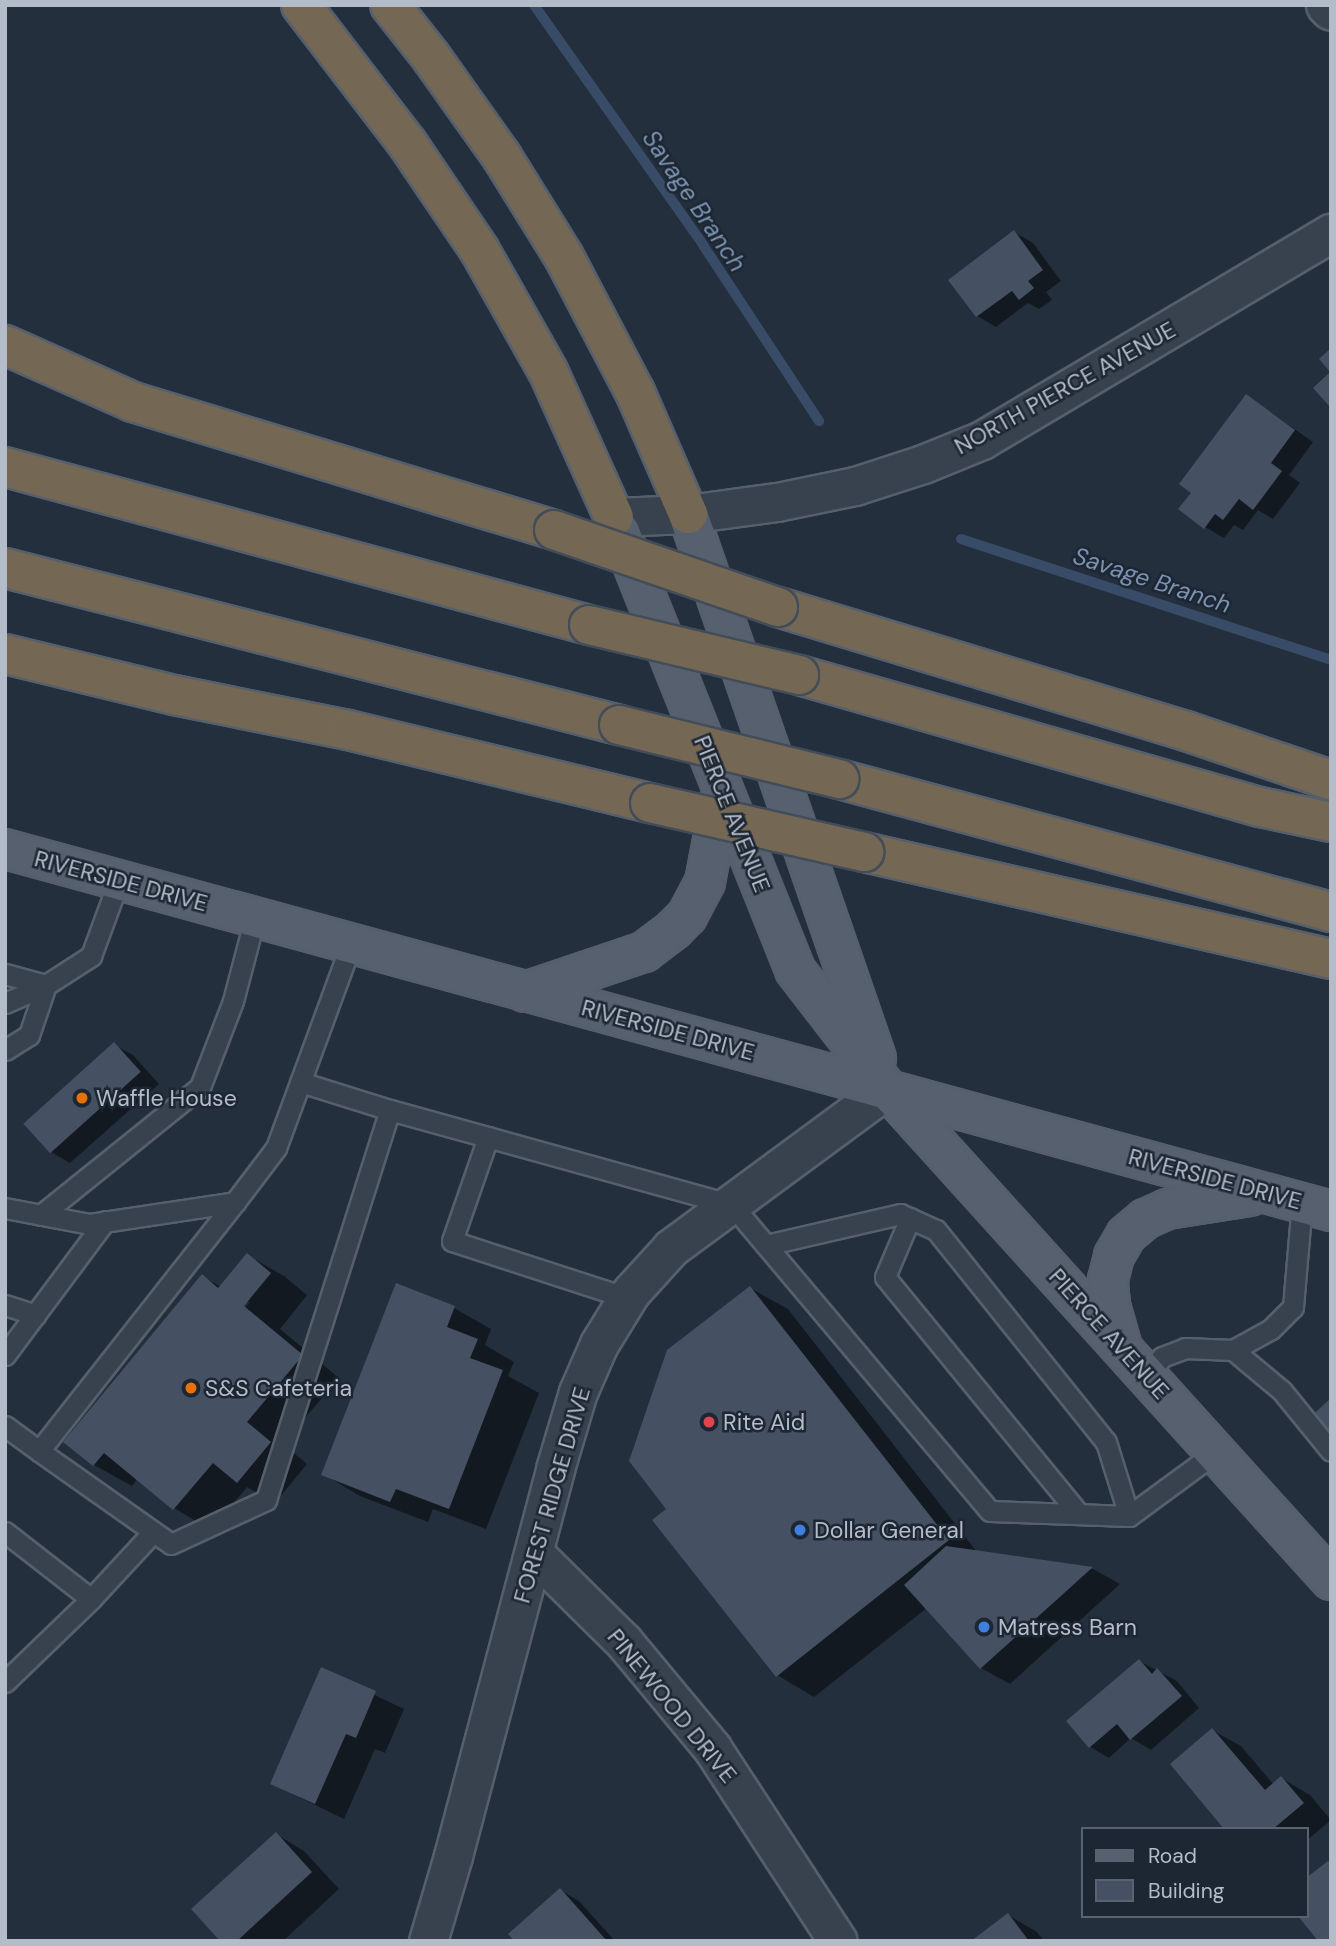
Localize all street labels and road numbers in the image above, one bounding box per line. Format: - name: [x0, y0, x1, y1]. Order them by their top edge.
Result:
- street label: NORTH PIERCE AVENUE: [950, 316, 1180, 460]
- street label: PIERCE AVENUE: [688, 732, 776, 896]
- street label: RIVERSIDE DRIVE: [31, 845, 211, 917]
- street label: RIVERSIDE DRIVE: [578, 994, 758, 1066]
- street label: RIVERSIDE DRIVE: [1125, 1143, 1305, 1215]
- street label: PIERCE AVENUE: [1043, 1263, 1175, 1405]
- street label: FOREST RIDGE DRIVE: [508, 1384, 596, 1606]
- street label: PINEWOOD DRIVE: [601, 1623, 743, 1789]

